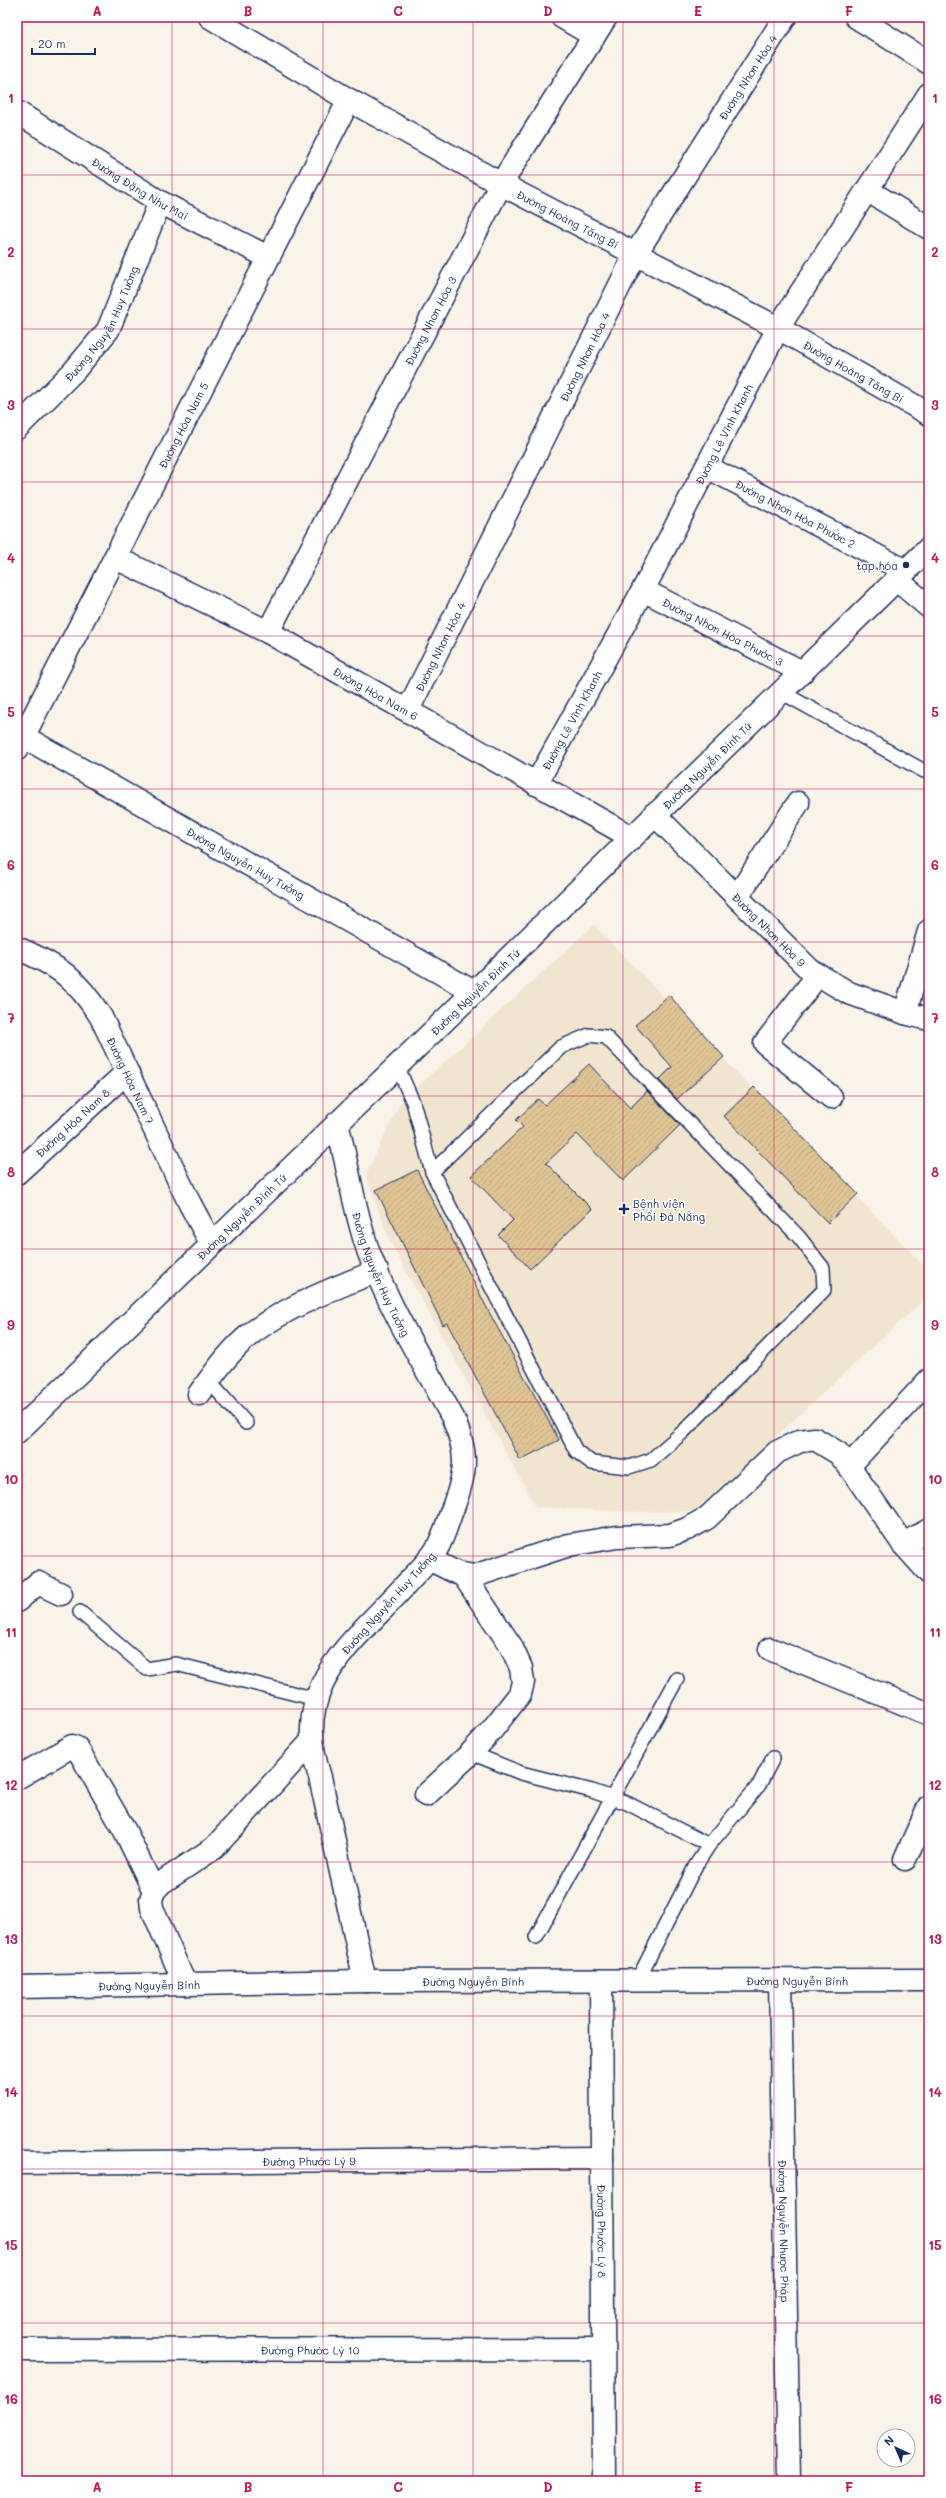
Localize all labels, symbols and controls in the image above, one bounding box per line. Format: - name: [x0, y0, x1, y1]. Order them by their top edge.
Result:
- text: A: [92, 2, 102, 19]
- text: B: [244, 2, 253, 19]
- text: C: [393, 2, 403, 19]
- text: D: [543, 2, 553, 19]
- text: E: [694, 2, 702, 19]
- text: F: [845, 2, 853, 19]
- scale bar: [32, 30, 95, 56]
- street label: Đường Nhơn Hòa 4: [715, 31, 780, 122]
- text: 20 m: [38, 35, 66, 51]
- text: 1: [8, 89, 14, 106]
- text: 1: [932, 89, 938, 106]
- street label: Đường Đặng Như Mai: [89, 154, 191, 223]
- street label: Đường Hoàng Tăng Bí: [514, 186, 622, 252]
- text: 2: [7, 243, 15, 260]
- text: 2: [931, 243, 939, 260]
- street label: Đường Nguyễn Huy Tưởng: [61, 263, 141, 384]
- street label: Đường Nhơn Hòa 3: [401, 273, 460, 368]
- street label: Đường Nhơn Hòa 4: [556, 309, 613, 404]
- street label: Đường Hoàng Tăng Bí: [801, 337, 907, 406]
- street label: Đường Hòa Nam 5: [154, 379, 211, 471]
- street label: Đường Lê Vĩnh Khanh: [691, 381, 755, 487]
- text: 3: [7, 396, 15, 413]
- text: 3: [931, 396, 939, 413]
- street label: Đường Nhơn Hòa Phước 2: [733, 476, 858, 551]
- text: 4: [7, 549, 15, 566]
- text: 4: [931, 549, 939, 566]
- place label: tạp hóa: [856, 558, 898, 573]
- marker: tạp hóa: [901, 560, 911, 570]
- street label: Đường Nhơn Hòa Phước 3: [660, 594, 786, 669]
- street label: Đường Nhơn Hòa 4: [411, 599, 469, 694]
- street label: Đường Hòa Nam 6: [331, 663, 421, 723]
- street label: Đường Lê Vĩnh Khanh: [538, 668, 605, 772]
- text: 5: [7, 703, 15, 720]
- text: 5: [931, 703, 939, 720]
- street label: Đường Nguyễn Đình Tứ: [659, 718, 755, 812]
- street label: Đường Nguyễn Huy Tưởng: [184, 823, 308, 902]
- text: 6: [7, 856, 15, 873]
- text: 6: [931, 856, 939, 873]
- street label: Đường Nhơn Hòa 9: [729, 889, 810, 970]
- street label: Đường Nguyễn Đình Tứ: [427, 945, 524, 1039]
- text: 7: [7, 1009, 15, 1026]
- text: 7: [931, 1009, 939, 1026]
- street label: Đường Hòa Nam 7: [104, 1034, 158, 1126]
- street label: Đường Hòa Nam 8: [32, 1084, 113, 1160]
- text: 8: [7, 1163, 15, 1180]
- text: 8: [931, 1163, 939, 1180]
- street label: Đường Nguyễn Đình Tứ: [193, 1169, 290, 1263]
- place label: Bệnh viện Phổi Đà Nẵng: [633, 1196, 705, 1224]
- marker: Bệnh viện Phổi Đà Nẵng: [618, 1203, 630, 1215]
- street label: Đường Nguyễn Huy Tưởng: [350, 1210, 414, 1339]
- text: 9: [7, 1316, 15, 1333]
- text: 9: [931, 1316, 939, 1333]
- text: 10: [4, 1470, 18, 1487]
- text: 10: [928, 1470, 942, 1487]
- street label: Đường Nguyễn Huy Tưởng: [338, 1548, 438, 1658]
- text: 11: [5, 1623, 17, 1640]
- text: 11: [929, 1623, 941, 1640]
- text: 12: [4, 1776, 18, 1793]
- text: 12: [928, 1776, 942, 1793]
- text: 13: [4, 1930, 18, 1947]
- text: 13: [928, 1930, 942, 1947]
- street label: Đường Nguyễn Bính: [422, 1973, 524, 1988]
- street label: Đường Nguyễn Bính: [746, 1973, 848, 1988]
- street label: Đường Nguyễn Bính: [98, 1976, 200, 1993]
- text: 14: [4, 2083, 18, 2100]
- text: 14: [928, 2083, 942, 2100]
- street label: Đường Phước Lý 9: [262, 2153, 356, 2168]
- street label: Đường Nguyễn Nhược Pháp: [776, 2159, 793, 2303]
- street label: Đường Phước Lý 8: [595, 2184, 610, 2278]
- text: 15: [4, 2236, 18, 2253]
- text: 15: [928, 2236, 942, 2253]
- street label: Đường Phước Lý 10: [261, 2342, 360, 2357]
- text: 16: [4, 2390, 18, 2407]
- text: 16: [928, 2390, 942, 2407]
- north arrow: [876, 2428, 916, 2468]
- text: N: [880, 2432, 897, 2449]
- text: A: [92, 2478, 102, 2495]
- text: B: [244, 2478, 253, 2495]
- text: C: [393, 2478, 403, 2495]
- text: D: [543, 2478, 553, 2495]
- text: E: [694, 2478, 702, 2495]
- text: F: [845, 2478, 853, 2495]

